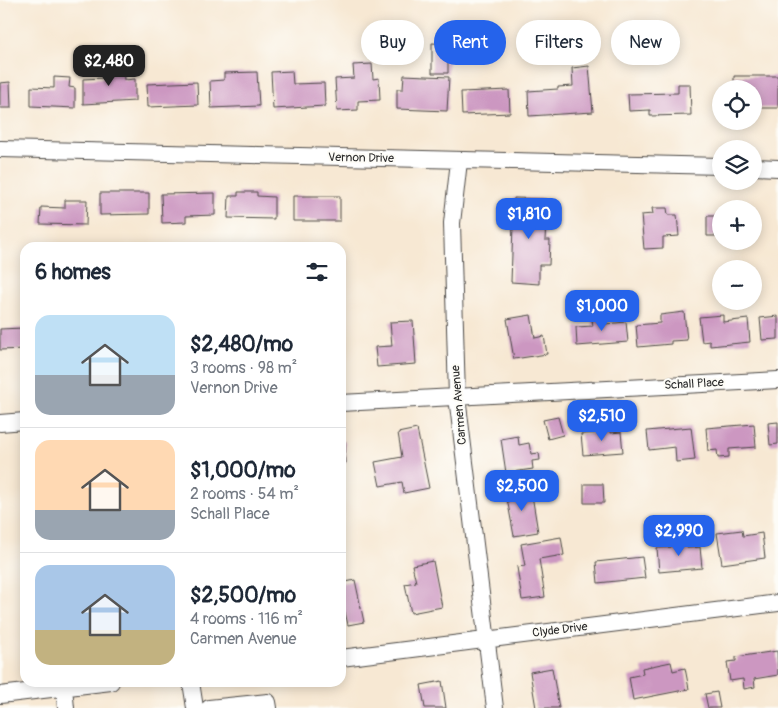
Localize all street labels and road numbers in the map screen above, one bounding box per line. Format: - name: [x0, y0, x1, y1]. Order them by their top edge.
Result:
- street label: Vernon Drive: [328, 150, 394, 166]
- street label: Carmen Avenue: [448, 364, 470, 445]
- street label: Schall Place: [664, 375, 724, 393]
- street label: Clyde Drive: [532, 619, 589, 641]

